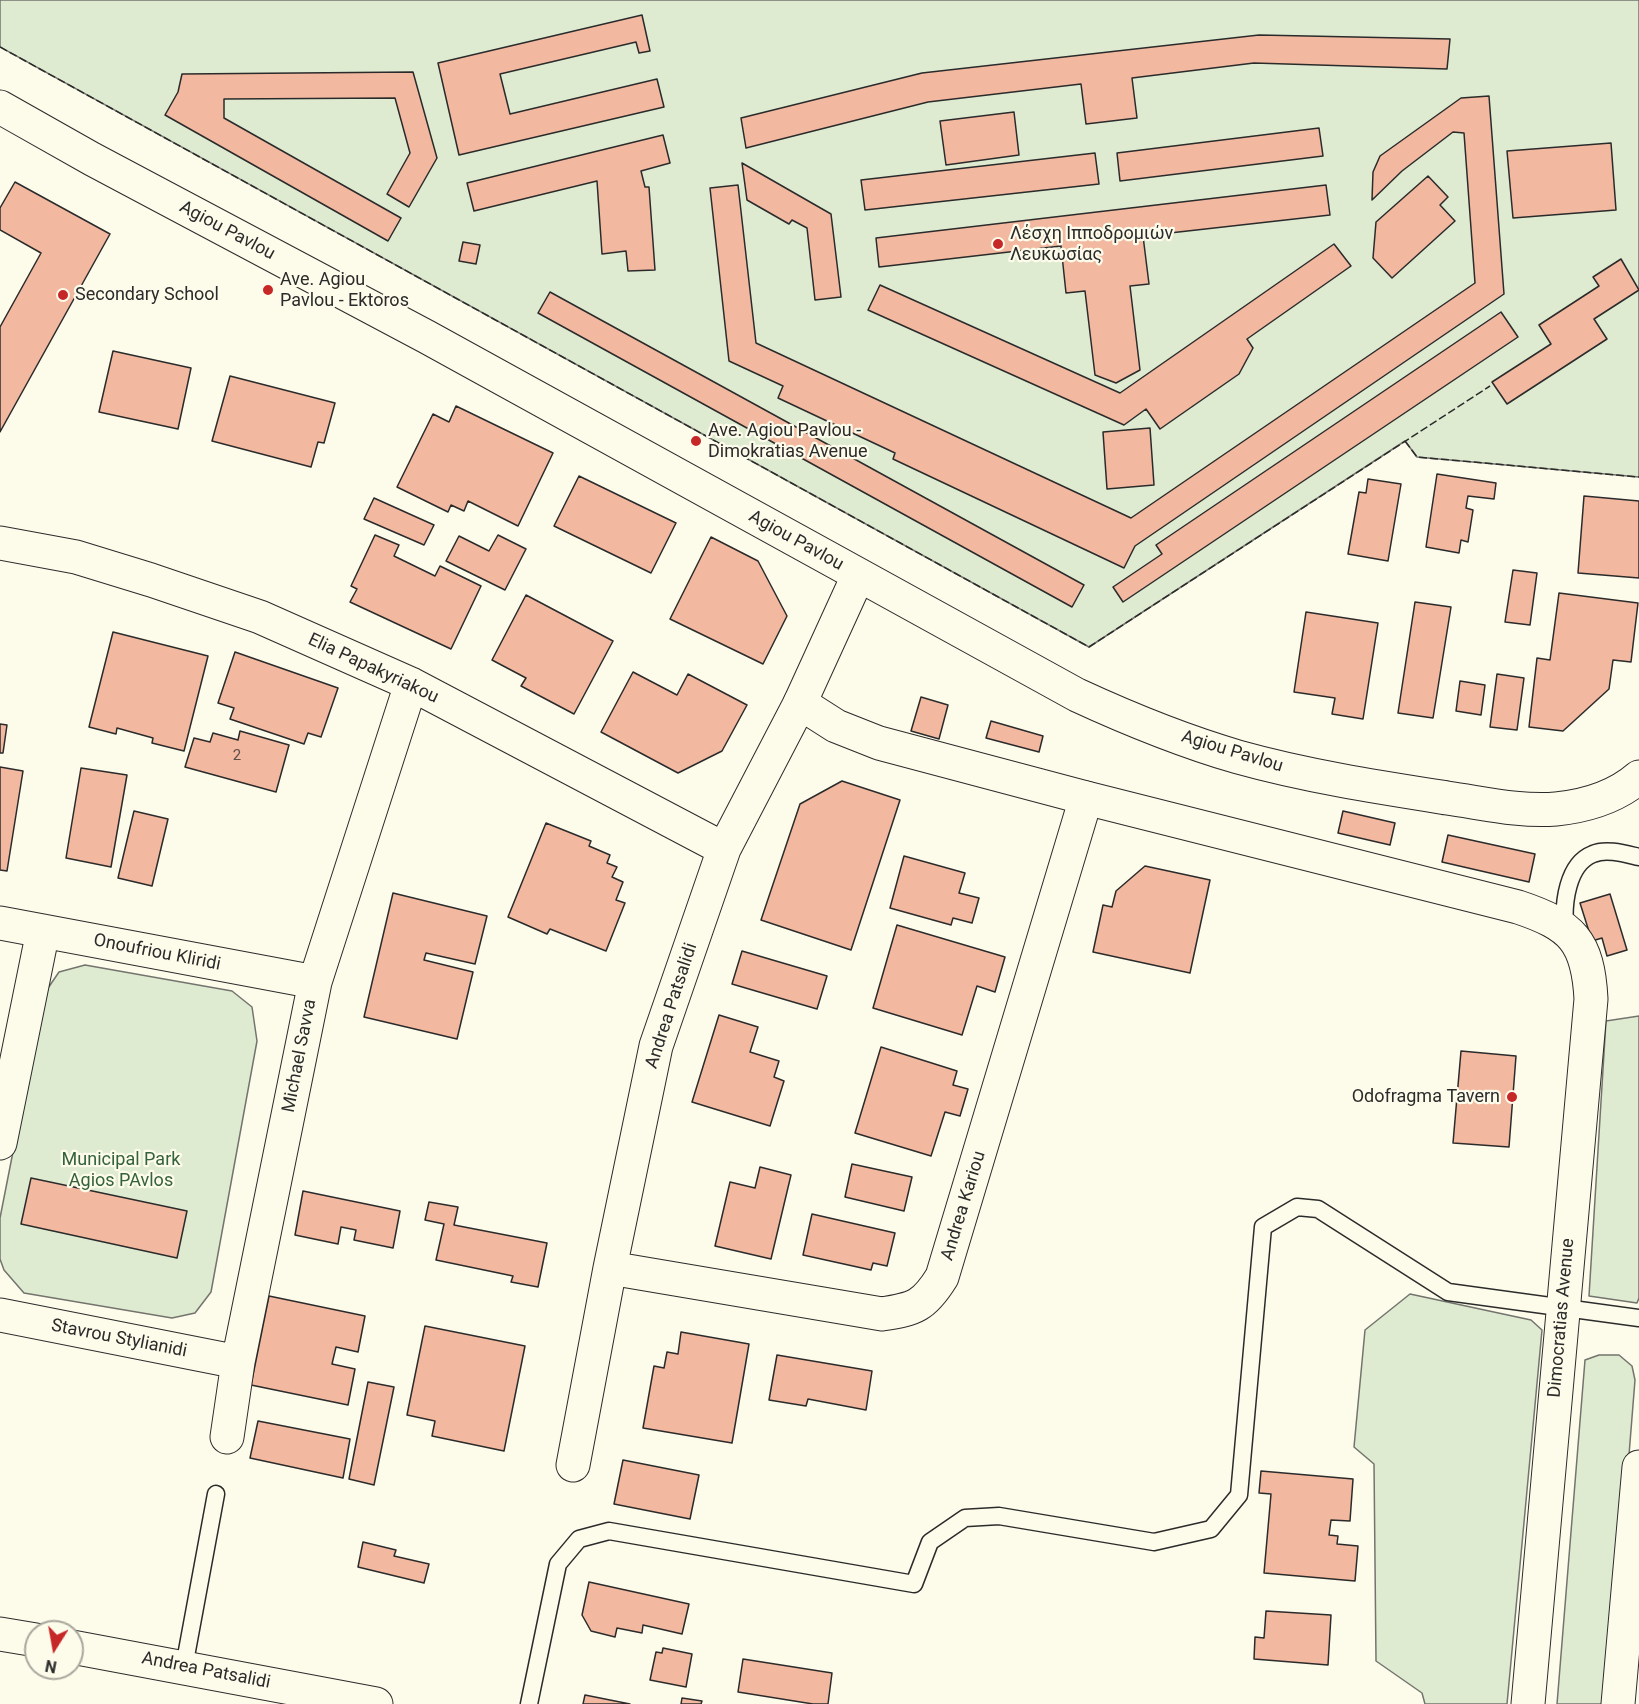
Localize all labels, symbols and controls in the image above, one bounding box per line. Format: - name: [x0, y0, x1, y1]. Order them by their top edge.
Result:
- street label: Agiou Pavlou: [176, 197, 278, 265]
- place label: Λέσχη Ιπποδρομιών Λευκωσίας: [1010, 223, 1173, 266]
- marker: Λέσχη Ιπποδρομιών Λευκωσίας: [991, 237, 1005, 251]
- place label: Ave. Agiou Pavlou - Ektoros: [280, 269, 409, 312]
- marker: Ave. Agiou Pavlou - Ektoros: [261, 283, 275, 297]
- place label: Secondary School: [75, 284, 219, 306]
- marker: Secondary School: [56, 288, 70, 302]
- place label: Ave. Agiou Pavlou - Dimokratias Avenue: [708, 420, 868, 462]
- marker: Ave. Agiou Pavlou - Dimokratias Avenue: [689, 434, 703, 448]
- street label: Agiou Pavlou: [745, 506, 847, 576]
- street label: Elia Papakyriakou: [304, 629, 442, 709]
- street label: Agiou Pavlou: [1179, 726, 1285, 778]
- house number: 2: [233, 747, 241, 765]
- street label: Onoufriou Kliridi: [92, 930, 222, 976]
- street label: Andrea Patsalidi: [642, 940, 702, 1072]
- street label: Michael Savva: [278, 997, 322, 1115]
- place label: Odofragma Tavern: [1352, 1086, 1500, 1108]
- marker: Odofragma Tavern: [1505, 1090, 1519, 1104]
- park label: Municipal Park Agios PAvlos: [62, 1149, 180, 1192]
- street label: Andrea Kariou: [937, 1149, 991, 1263]
- street label: Dimocratias Avenue: [1544, 1237, 1580, 1399]
- street label: Stavrou Stylianidi: [49, 1315, 189, 1363]
- north arrow: [24, 1620, 84, 1680]
- street label: Andrea Patsalidi: [140, 1648, 272, 1694]
- text: N: [44, 1656, 58, 1677]

